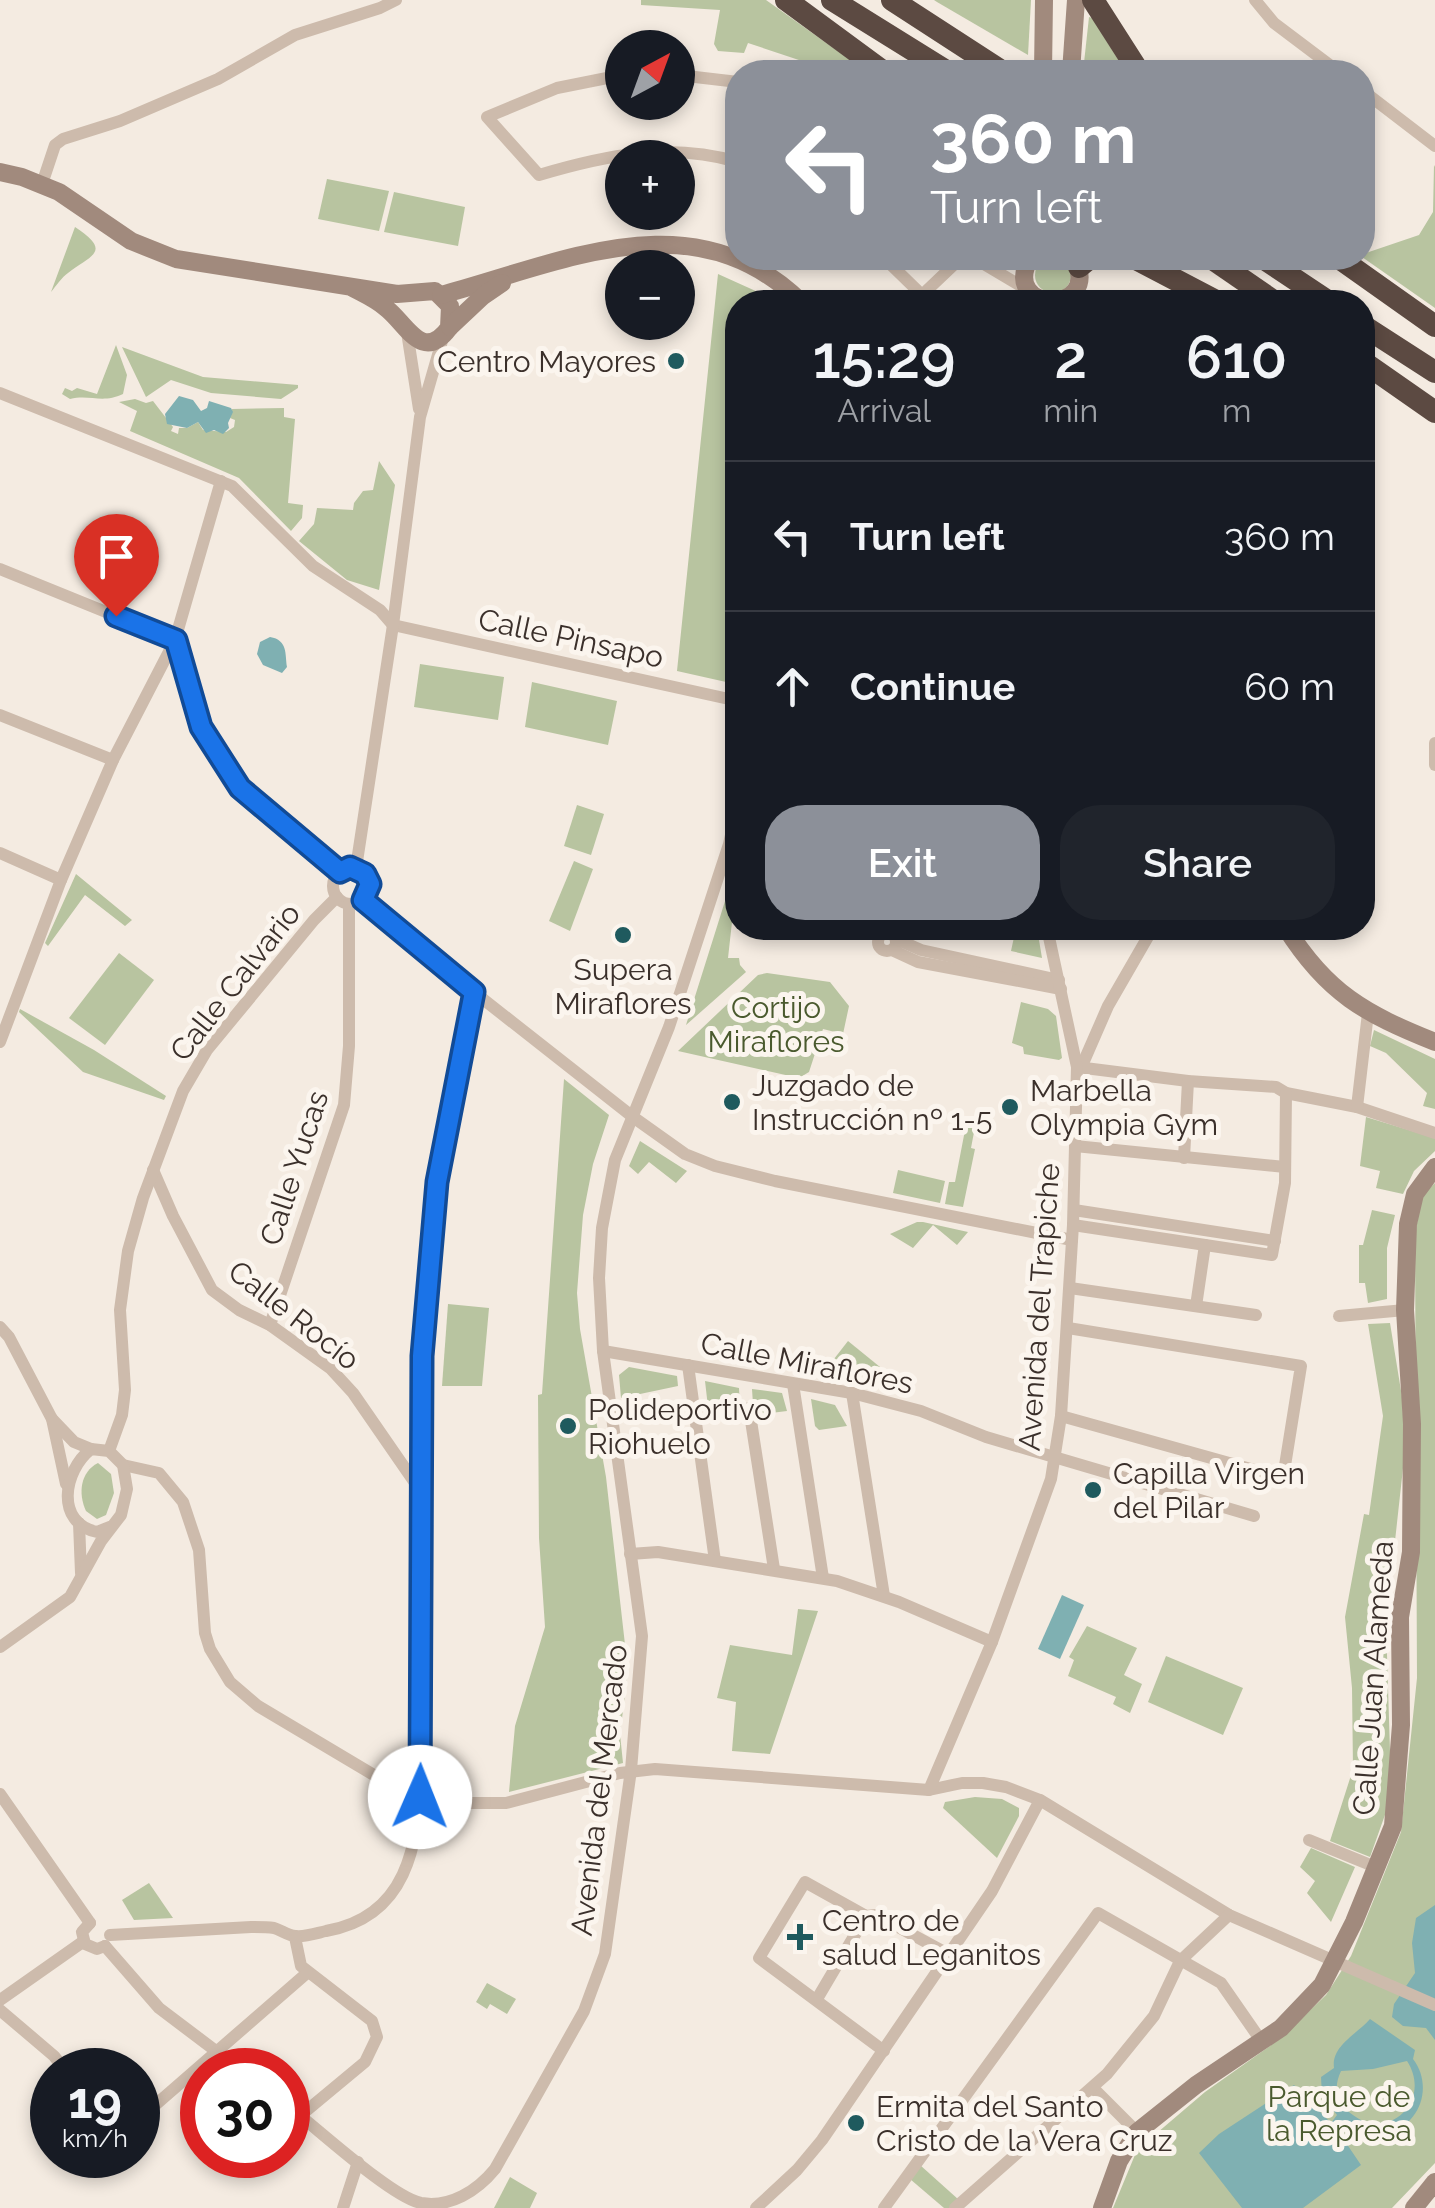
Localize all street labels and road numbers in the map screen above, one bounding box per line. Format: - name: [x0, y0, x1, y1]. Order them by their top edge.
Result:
- street label: Calle Pinsapo: [475, 601, 667, 675]
- street label: Calle Calvario: [163, 896, 307, 1068]
- street label: Calle Yucas: [253, 1086, 335, 1250]
- street label: Avenida del Trapiche: [1011, 1162, 1067, 1452]
- street label: Calle Rocío: [222, 1253, 366, 1377]
- street label: Calle Miraflores: [698, 1325, 916, 1401]
- street label: Calle Juan Alameda: [1346, 1539, 1400, 1817]
- street label: Avenida del Mercado: [564, 1642, 634, 1938]

